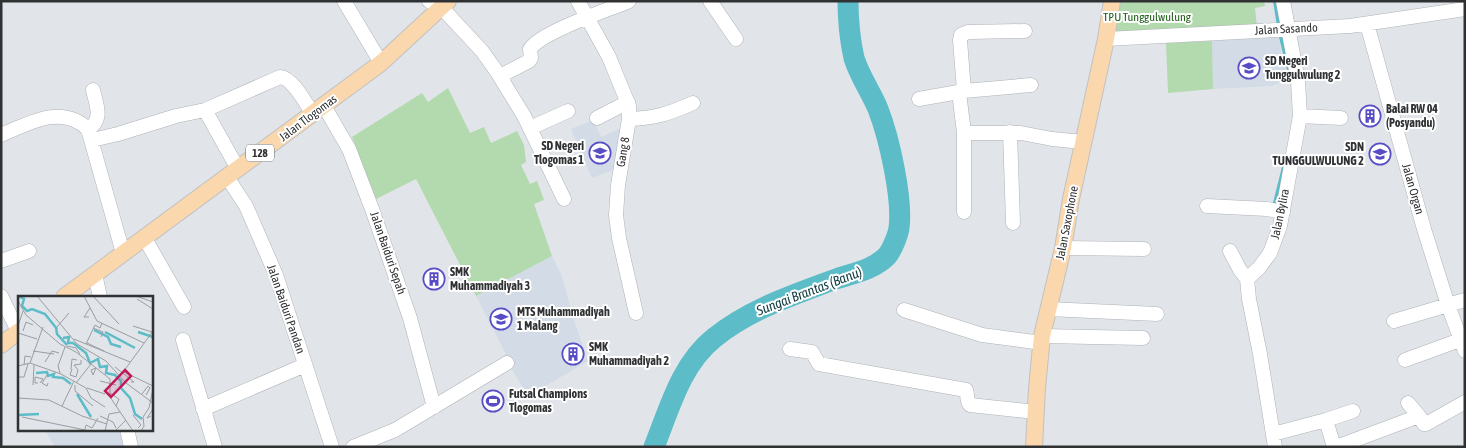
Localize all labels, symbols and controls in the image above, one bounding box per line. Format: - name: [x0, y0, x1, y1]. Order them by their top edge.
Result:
- park label: TPU Tunggulwulung: [1103, 10, 1192, 24]
- street label: Jalan Sasando: [1254, 20, 1318, 38]
- place label: SD Negeri Tunggulwulung 2: [1265, 54, 1341, 82]
- school or university icon: SD Negeri Tunggulwulung 2: [1237, 56, 1261, 80]
- street label: Jalan Tlogomas: [276, 92, 340, 144]
- place label: Balai RW 04 (Posyandu): [1386, 102, 1438, 130]
- building icon: Balai RW 04 (Posyandu): [1358, 104, 1382, 128]
- street label: Gang 8: [614, 136, 632, 168]
- place label: SD Negeri Tlogomas 1: [534, 139, 584, 167]
- place label: SDN TUNGGULWULUNG 2: [1273, 140, 1364, 168]
- school or university icon: SD Negeri Tlogomas 1: [588, 141, 612, 165]
- school or university icon: SDN TUNGGULWULUNG 2: [1368, 142, 1392, 166]
- road number: 128: [246, 144, 274, 162]
- street label: Jalan Organ: [1399, 162, 1427, 216]
- street label: Jalan Saxophone: [1053, 185, 1081, 261]
- street label: Jalan Bylira: [1268, 188, 1292, 240]
- street label: Jalan Baiduri Sepah: [367, 210, 409, 296]
- street label: Jalan Baiduri Pandan: [264, 263, 308, 355]
- water label: Sungai Brantas (Banu): [753, 264, 864, 319]
- place label: SMK Muhammadiyah 3: [450, 265, 530, 293]
- building icon: SMK Muhammadiyah 3: [422, 267, 446, 291]
- inset map: [18, 296, 152, 430]
- place label: MTS Muhammadiyah 1 Malang: [517, 305, 610, 333]
- school or university icon: MTS Muhammadiyah 1 Malang: [489, 307, 513, 331]
- place label: SMK Muhammadiyah 2: [589, 340, 669, 368]
- building icon: SMK Muhammadiyah 2: [561, 342, 585, 366]
- place label: Futsal Champions Tlogomas: [509, 387, 588, 415]
- sports icon: Futsal Champions Tlogomas: [481, 389, 505, 413]

